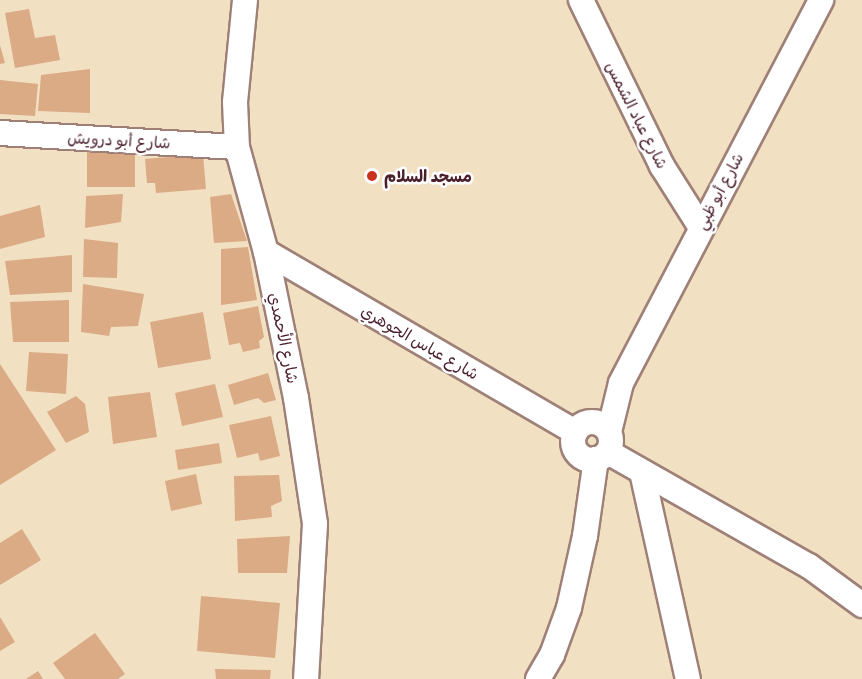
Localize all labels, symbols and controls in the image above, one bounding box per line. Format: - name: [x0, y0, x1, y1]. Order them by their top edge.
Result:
- street label: شارع عباد الشمس: [602, 58, 672, 172]
- street label: شارع أبو درويش: [67, 128, 171, 152]
- street label: شارع أبو ظبي: [691, 149, 747, 233]
- place label: مسجد السلام: [384, 166, 472, 186]
- marker: مسجد السلام: [365, 169, 379, 183]
- street label: شارع الأحمدي: [265, 291, 303, 385]
- street label: شارع عباس الجوهري: [358, 301, 482, 383]

